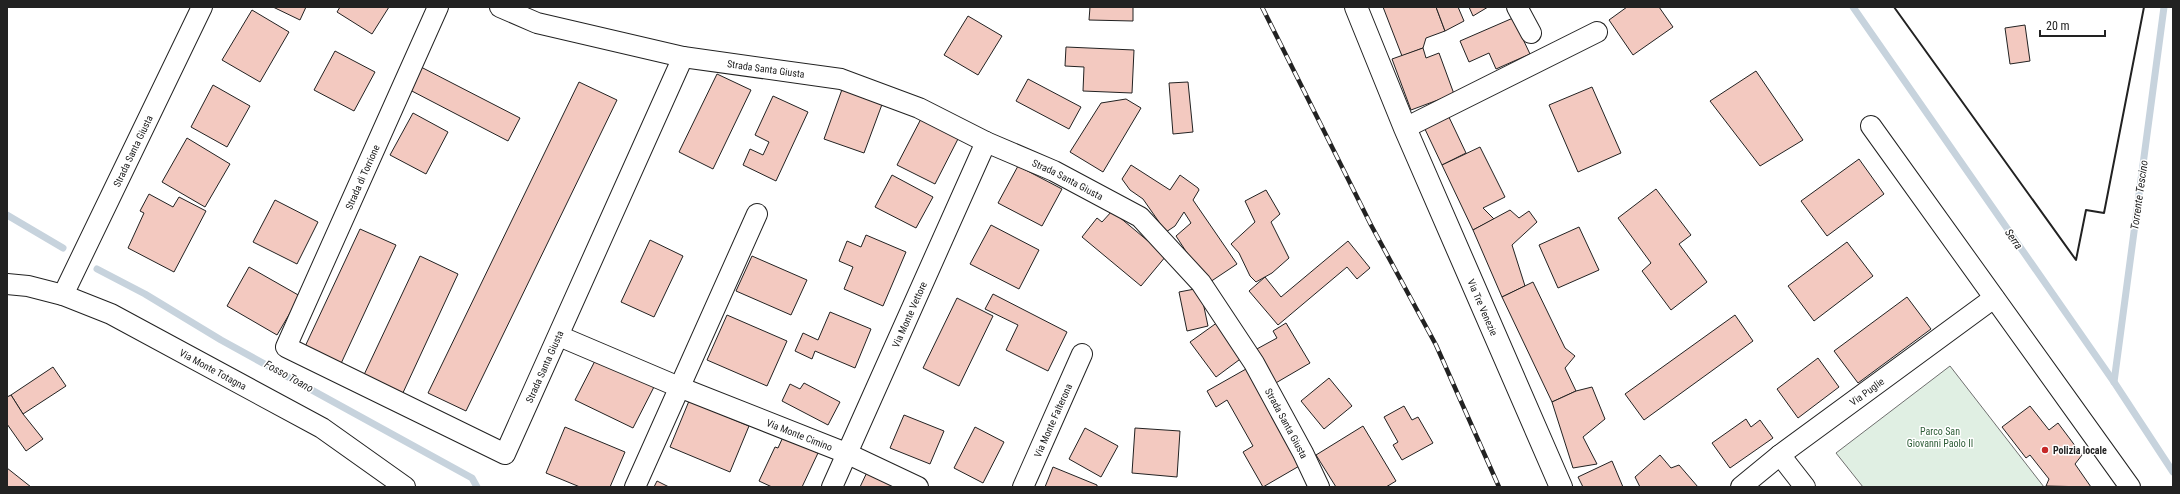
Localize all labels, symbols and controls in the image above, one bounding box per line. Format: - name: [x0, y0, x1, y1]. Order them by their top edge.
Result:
- scale bar: [2040, 12, 2105, 38]
- text: 20 m: [2046, 19, 2070, 33]
- street label: Strada Santa Giusta: [726, 58, 806, 80]
- street label: Strada Santa Giusta: [111, 113, 155, 189]
- street label: Strada di Torrione: [343, 143, 382, 211]
- street label: Strada Santa Giusta: [1030, 157, 1105, 202]
- water label: Torrente Tescino: [2128, 159, 2151, 231]
- water label: Serra: [2002, 227, 2025, 252]
- street label: Via Tre Venezie: [1465, 277, 1500, 338]
- street label: Via Monte Vettore: [890, 280, 929, 349]
- street label: Strada Santa Giusta: [524, 329, 566, 405]
- street label: Via Monte Totagna: [178, 347, 248, 392]
- water label: Fosso Toano: [262, 358, 315, 395]
- street label: Via Puglie: [1848, 375, 1886, 408]
- street label: Via Monte Falterona: [1032, 382, 1074, 459]
- street label: Strada Santa Giusta: [1263, 387, 1310, 460]
- street label: Via Monte Cimino: [765, 417, 834, 453]
- park label: Parco San Giovanni Paolo II: [1907, 426, 1973, 449]
- marker: Polizia locale: [2040, 445, 2050, 455]
- place label: Polizia locale: [2053, 445, 2107, 456]

